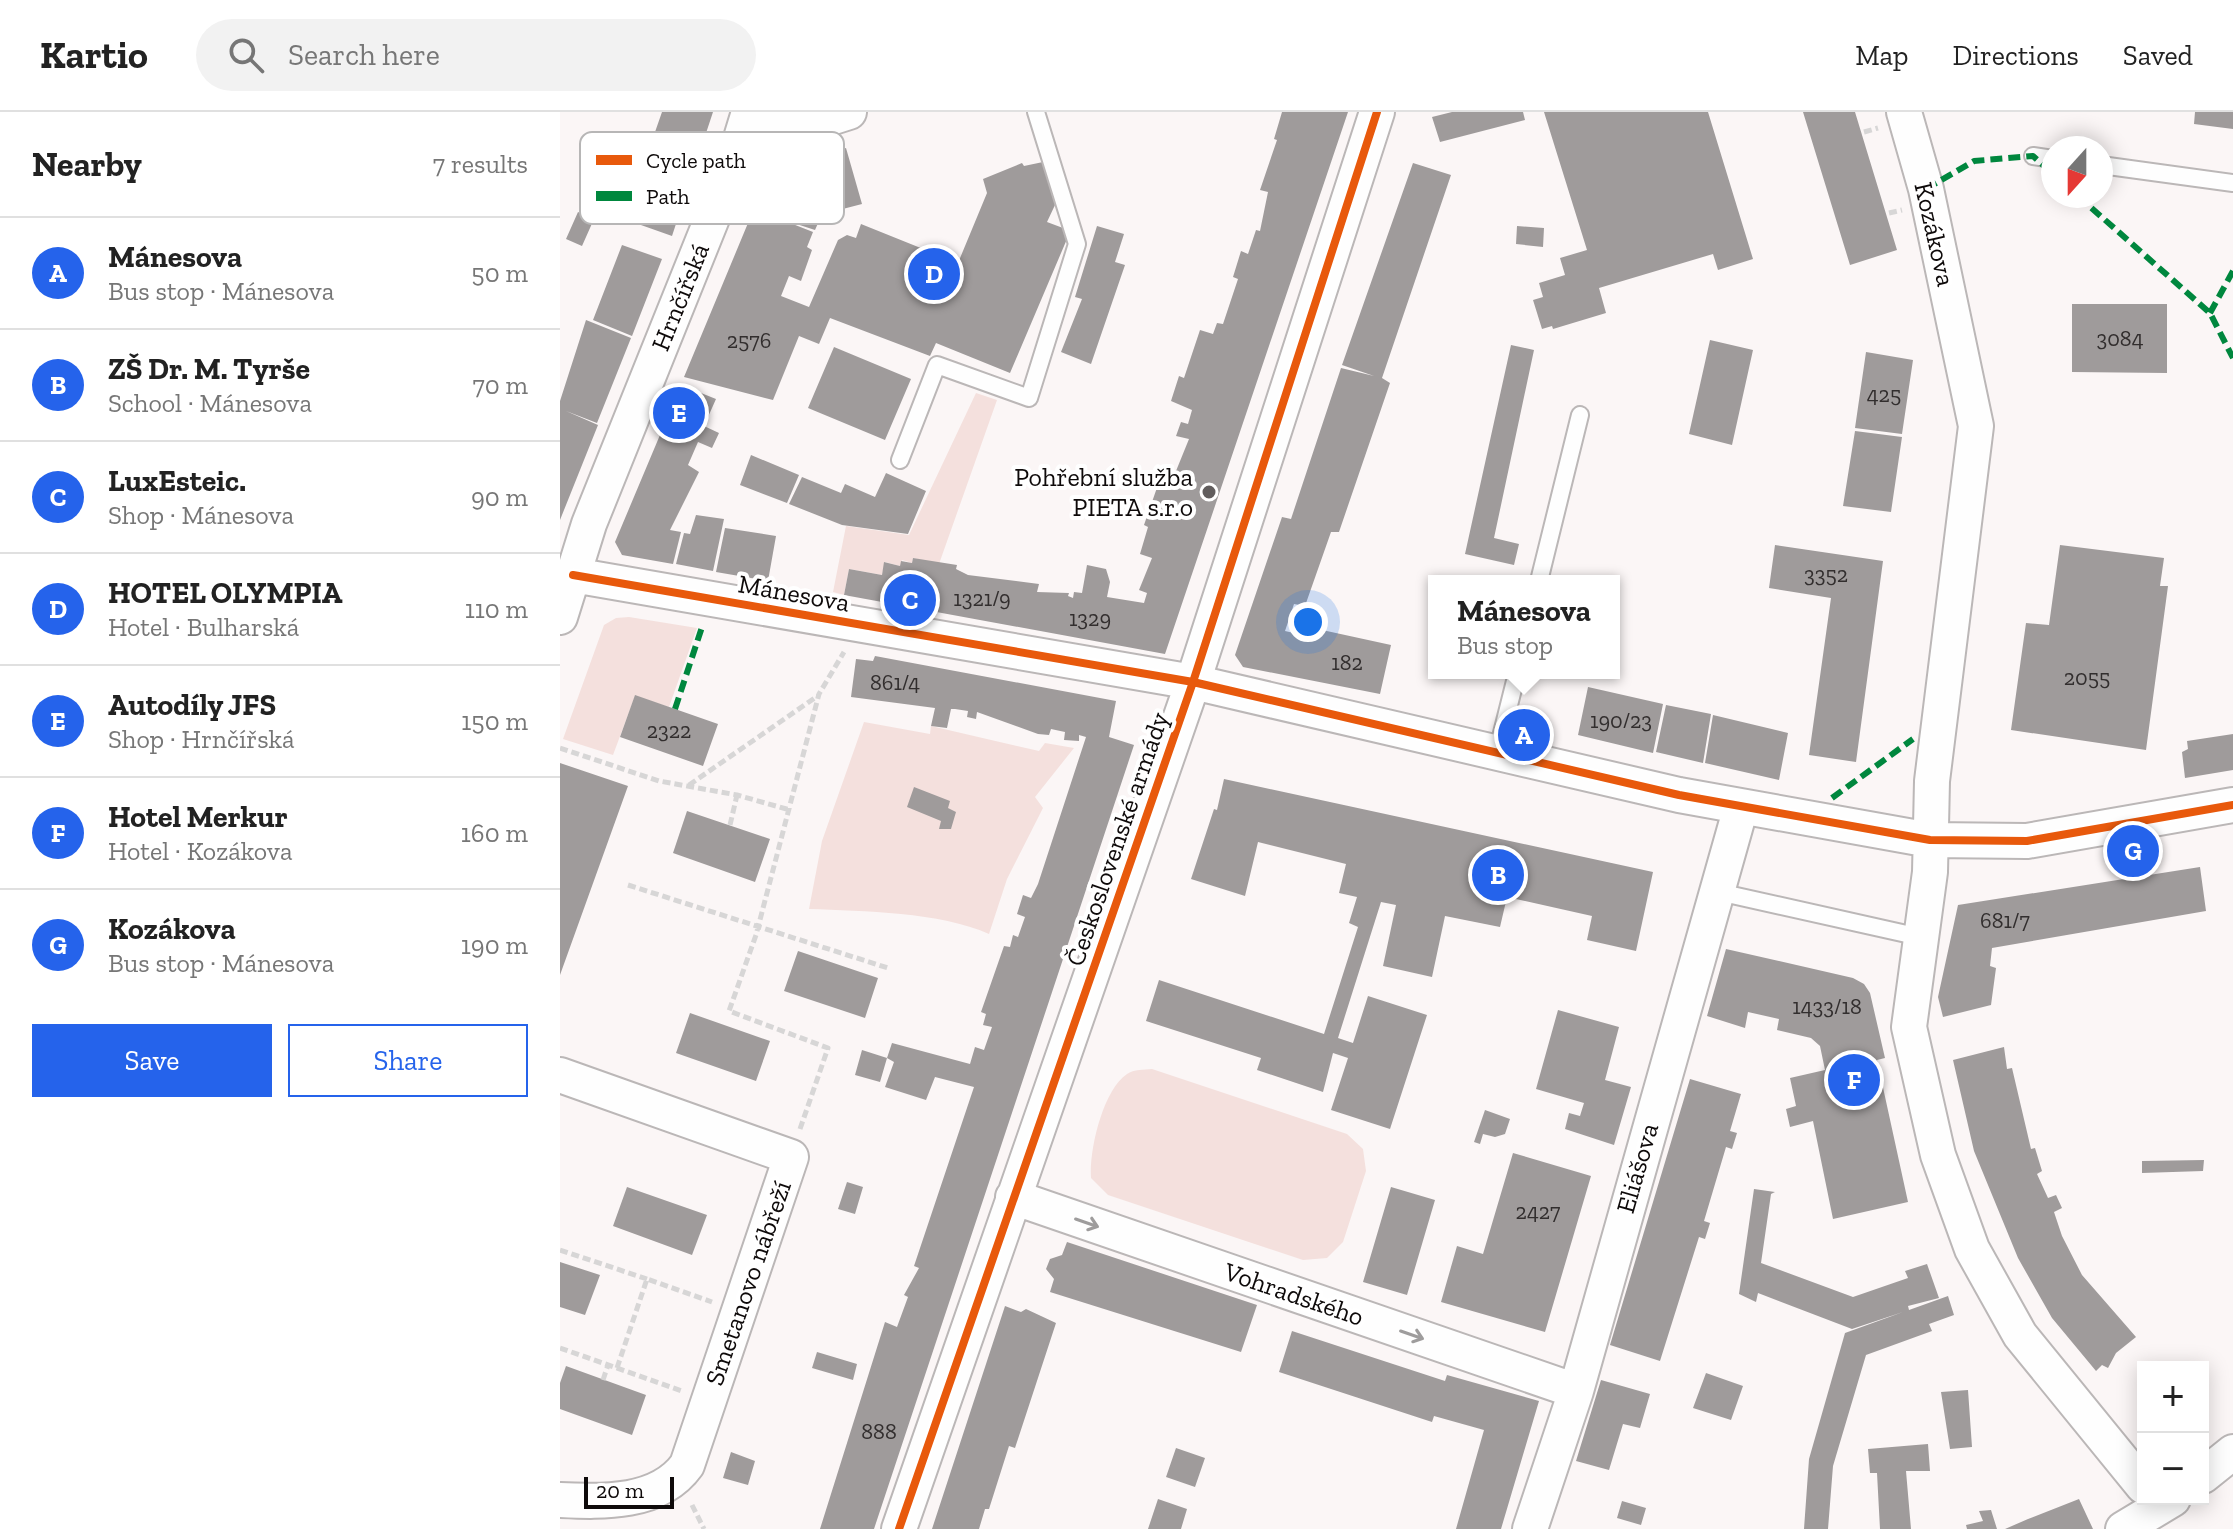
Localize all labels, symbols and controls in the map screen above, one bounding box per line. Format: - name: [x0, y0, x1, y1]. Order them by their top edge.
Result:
- search box: [196, 19, 756, 91]
- text: Kartio: [40, 32, 148, 78]
- icon: search: [224, 33, 268, 77]
- text: Search here: [288, 37, 440, 73]
- text: Map: [1855, 39, 1908, 72]
- text: Directions: [1952, 39, 2079, 72]
- text: Saved: [2123, 39, 2193, 72]
- legend: [580, 132, 844, 224]
- north arrow: [2041, 136, 2113, 208]
- text: Nearby: [32, 144, 142, 185]
- text: Cycle path: [646, 147, 746, 174]
- text: 7 results: [433, 148, 528, 180]
- street label: Kozákova: [1907, 179, 1963, 290]
- text: Path: [646, 183, 690, 210]
- street label: Hrnčířská: [644, 238, 716, 355]
- text: Mánesova: [108, 239, 242, 275]
- pin: D: [908, 244, 960, 304]
- text: A: [49, 257, 67, 289]
- text: 50 m: [471, 257, 528, 289]
- text: Bus stop · Mánesova: [108, 275, 334, 307]
- house number: 3084: [2096, 325, 2144, 352]
- house number: 2576: [727, 327, 771, 354]
- text: ZŠ Dr. M. Tyrše: [108, 351, 310, 387]
- text: B: [50, 369, 66, 401]
- text: 70 m: [472, 369, 528, 401]
- house number: 425: [1867, 381, 1901, 408]
- pin: E: [653, 383, 705, 443]
- text: School · Mánesova: [108, 387, 312, 419]
- place label: Pohřební služba PIETA s.r.o: [1014, 461, 1193, 523]
- text: LuxEsteic.: [108, 463, 246, 499]
- text: C: [50, 481, 66, 513]
- text: 90 m: [471, 481, 528, 513]
- marker: Pohřební služba PIETA s.r.o: [1200, 483, 1218, 501]
- text: Shop · Mánesova: [108, 499, 294, 531]
- house number: 3352: [1804, 561, 1848, 588]
- street label: Mánesova: [736, 567, 853, 619]
- pin: C: [884, 570, 936, 630]
- text: HOTEL OLYMPIA: [108, 575, 342, 611]
- popup: [1428, 575, 1620, 679]
- house number: 1321/9: [953, 585, 1011, 612]
- text: D: [49, 593, 67, 625]
- text: 110 m: [465, 593, 528, 625]
- text: Mánesova: [1457, 593, 1591, 629]
- your location: [1288, 602, 1328, 642]
- house number: 1329: [1069, 605, 1111, 632]
- text: Hotel · Bulharská: [108, 611, 299, 643]
- text: Bus stop: [1457, 629, 1553, 661]
- house number: 182: [1331, 649, 1363, 676]
- house number: 2055: [2064, 664, 2110, 691]
- house number: 861/4: [870, 669, 920, 696]
- text: Autodíly JFS: [108, 687, 276, 723]
- text: E: [50, 705, 66, 737]
- text: 150 m: [461, 705, 528, 737]
- pin: A: [1498, 705, 1550, 765]
- street label: Československé armády: [1059, 707, 1176, 970]
- house number: 190/23: [1590, 707, 1652, 734]
- house number: 2322: [647, 717, 691, 744]
- text: Shop · Hrnčířská: [108, 723, 295, 755]
- text: Hotel Merkur: [108, 799, 288, 835]
- text: F: [51, 817, 65, 849]
- text: 160 m: [461, 817, 528, 849]
- pin: G: [2107, 821, 2159, 881]
- text: Hotel · Kozákova: [108, 835, 293, 867]
- pin: B: [1472, 845, 1524, 905]
- house number: 681/7: [1980, 907, 2031, 934]
- text: Kozákova: [108, 911, 236, 947]
- text: G: [49, 929, 67, 961]
- text: 190 m: [461, 929, 528, 961]
- text: Bus stop · Mánesova: [108, 947, 334, 979]
- house number: 1433/18: [1792, 993, 1862, 1020]
- button: Save: [32, 1024, 272, 1097]
- button: Share: [288, 1024, 528, 1097]
- pin: F: [1828, 1050, 1880, 1110]
- street label: Eliášova: [1609, 1119, 1665, 1217]
- street label: Smetanovo nábřeží: [698, 1176, 798, 1390]
- house number: 2427: [1516, 1198, 1561, 1225]
- one-way arrow: [1074, 1217, 1099, 1231]
- street label: Vohradského: [1219, 1255, 1368, 1333]
- one-way arrow: [1400, 1328, 1425, 1343]
- map controls: [2137, 1361, 2209, 1505]
- button: +: [2137, 1361, 2209, 1433]
- house number: 888: [861, 1418, 897, 1445]
- button: −: [2137, 1433, 2209, 1505]
- scale bar: [584, 1473, 674, 1509]
- text: 20 m: [596, 1477, 644, 1504]

